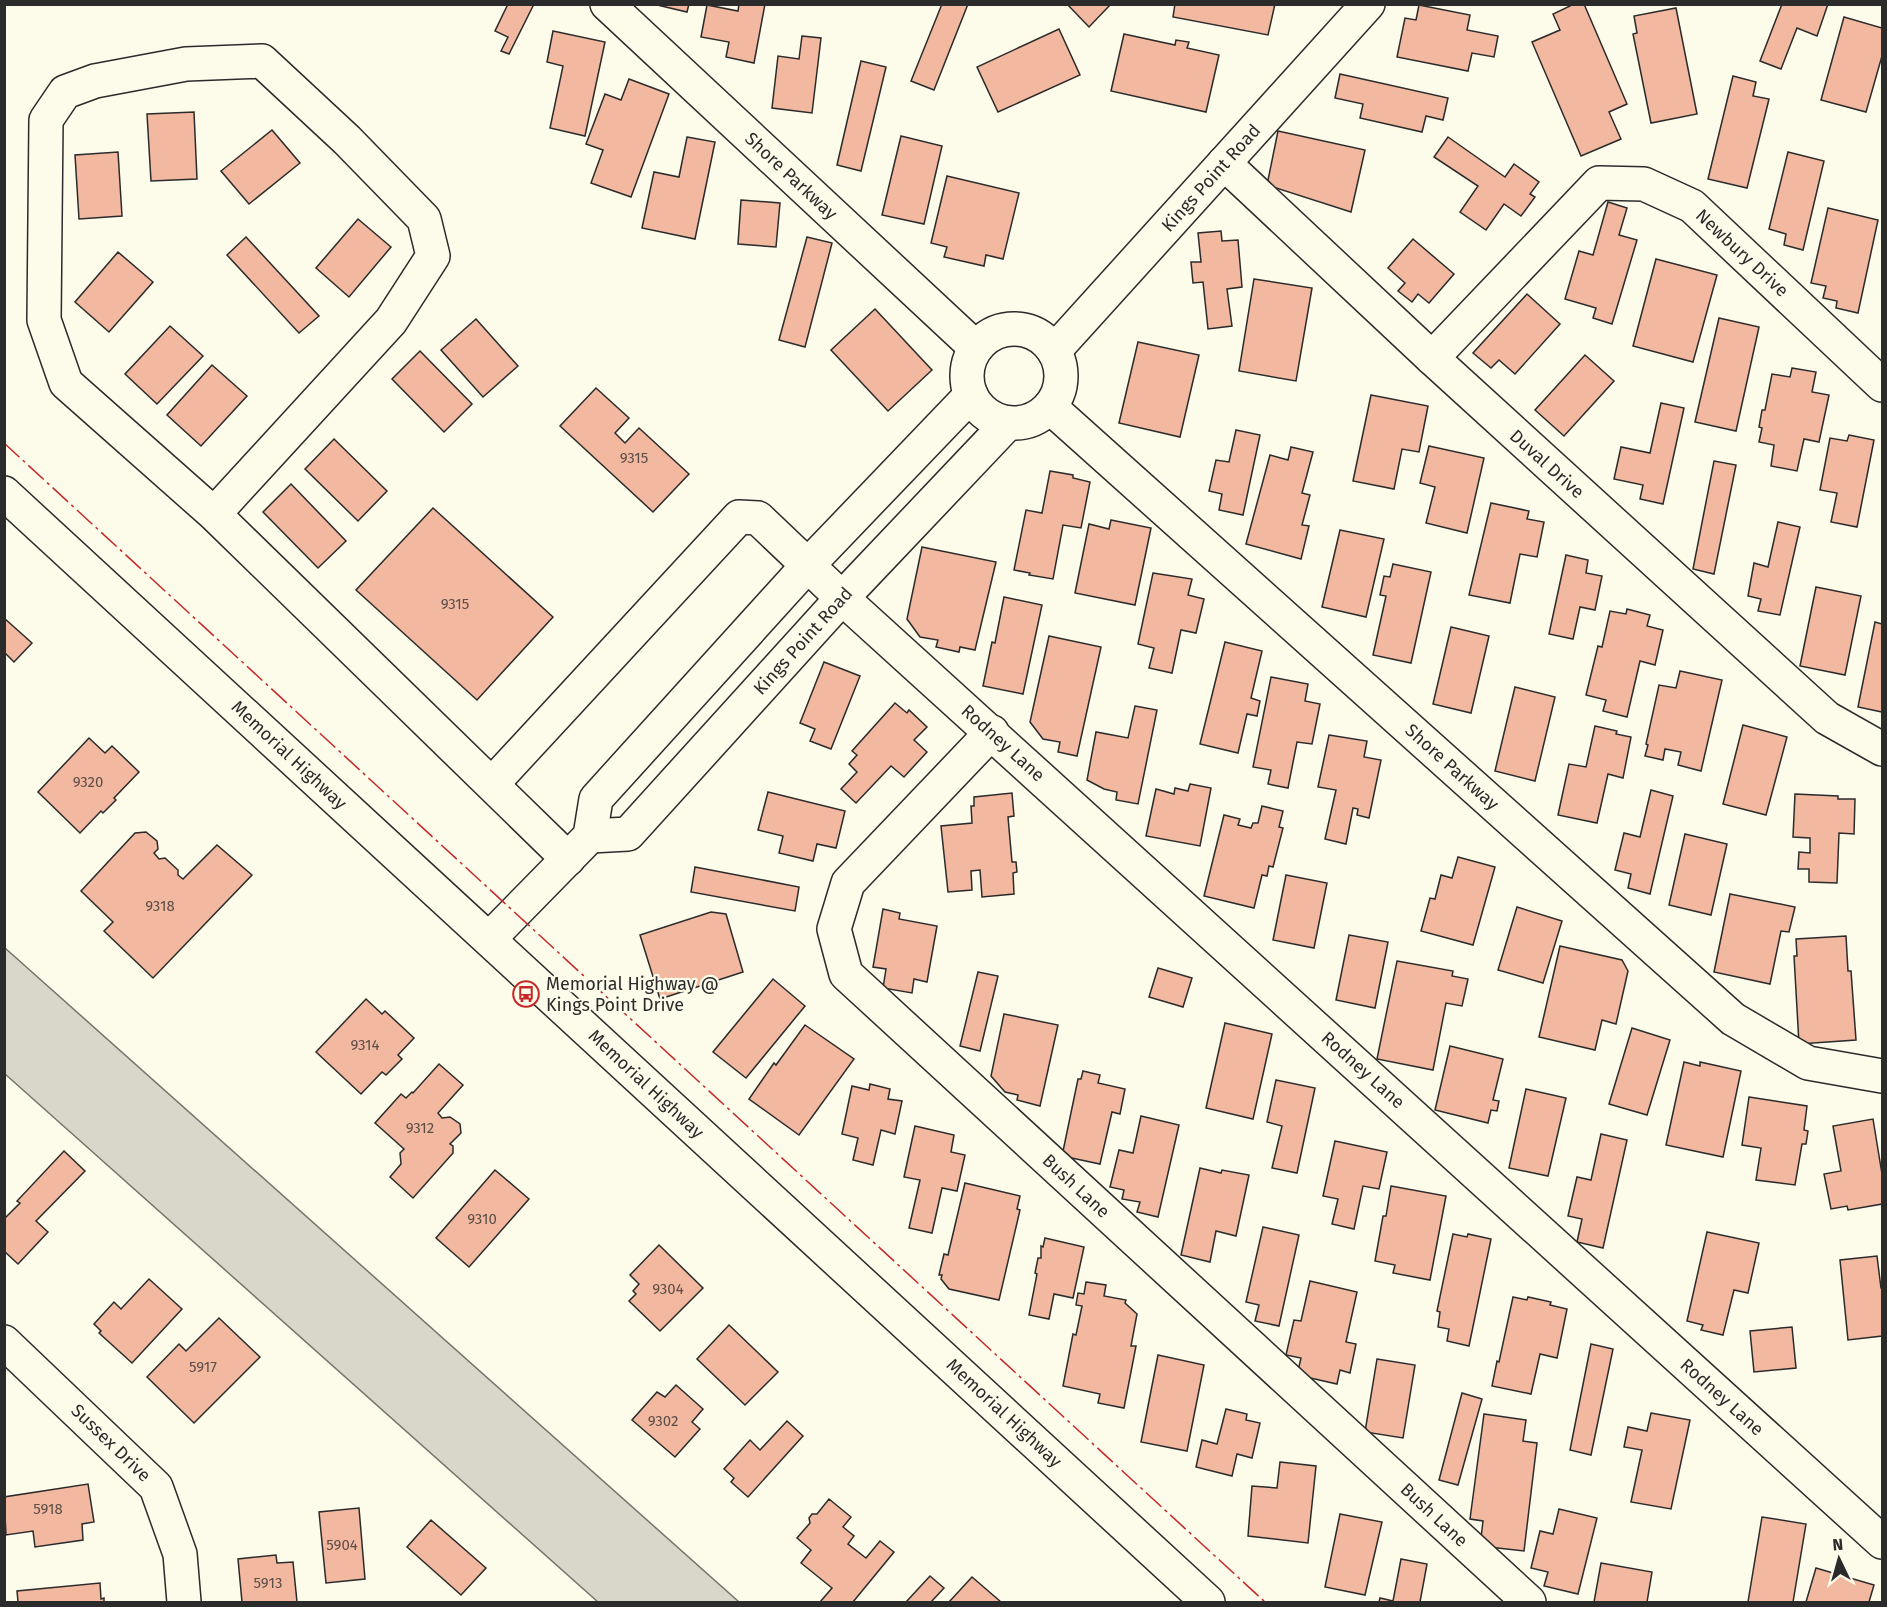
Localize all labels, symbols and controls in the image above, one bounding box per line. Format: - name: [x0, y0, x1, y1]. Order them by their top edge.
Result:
- street label: Kings Point Road: [1157, 120, 1265, 236]
- street label: Shore Parkway: [740, 128, 842, 224]
- street label: Newbury Drive: [1691, 204, 1793, 302]
- street label: Duval Drive: [1505, 425, 1589, 503]
- house number: 9315: [620, 449, 648, 467]
- street label: Kings Point Road: [749, 583, 857, 699]
- house number: 9315: [441, 595, 469, 613]
- street label: Memorial Highway: [227, 696, 351, 814]
- street label: Rodney Lane: [957, 700, 1049, 786]
- street label: Shore Parkway: [1401, 719, 1503, 815]
- house number: 9320: [73, 773, 103, 791]
- house number: 9318: [145, 897, 175, 915]
- place label: Memorial Highway @ Kings Point Drive: [546, 973, 719, 1016]
- bus stop icon: Memorial Highway @ Kings Point Drive: [511, 979, 541, 1009]
- street label: Memorial Highway: [584, 1025, 708, 1143]
- street label: Rodney Lane: [1317, 1027, 1409, 1113]
- house number: 9314: [350, 1036, 380, 1054]
- house number: 9312: [406, 1119, 434, 1137]
- street label: Bush Lane: [1038, 1149, 1114, 1223]
- house number: 9310: [467, 1210, 497, 1228]
- house number: 9304: [652, 1280, 684, 1298]
- street label: Memorial Highway: [942, 1354, 1066, 1472]
- street label: Rodney Lane: [1676, 1354, 1768, 1440]
- house number: 5917: [189, 1358, 217, 1376]
- street label: Sussex Drive: [67, 1400, 155, 1486]
- house number: 9302: [648, 1412, 678, 1430]
- street label: Bush Lane: [1396, 1478, 1472, 1552]
- house number: 5918: [33, 1500, 63, 1518]
- north arrow: [1809, 1529, 1869, 1589]
- text: N: [1832, 1535, 1844, 1554]
- house number: 5904: [326, 1536, 358, 1554]
- house number: 5913: [254, 1574, 282, 1592]

